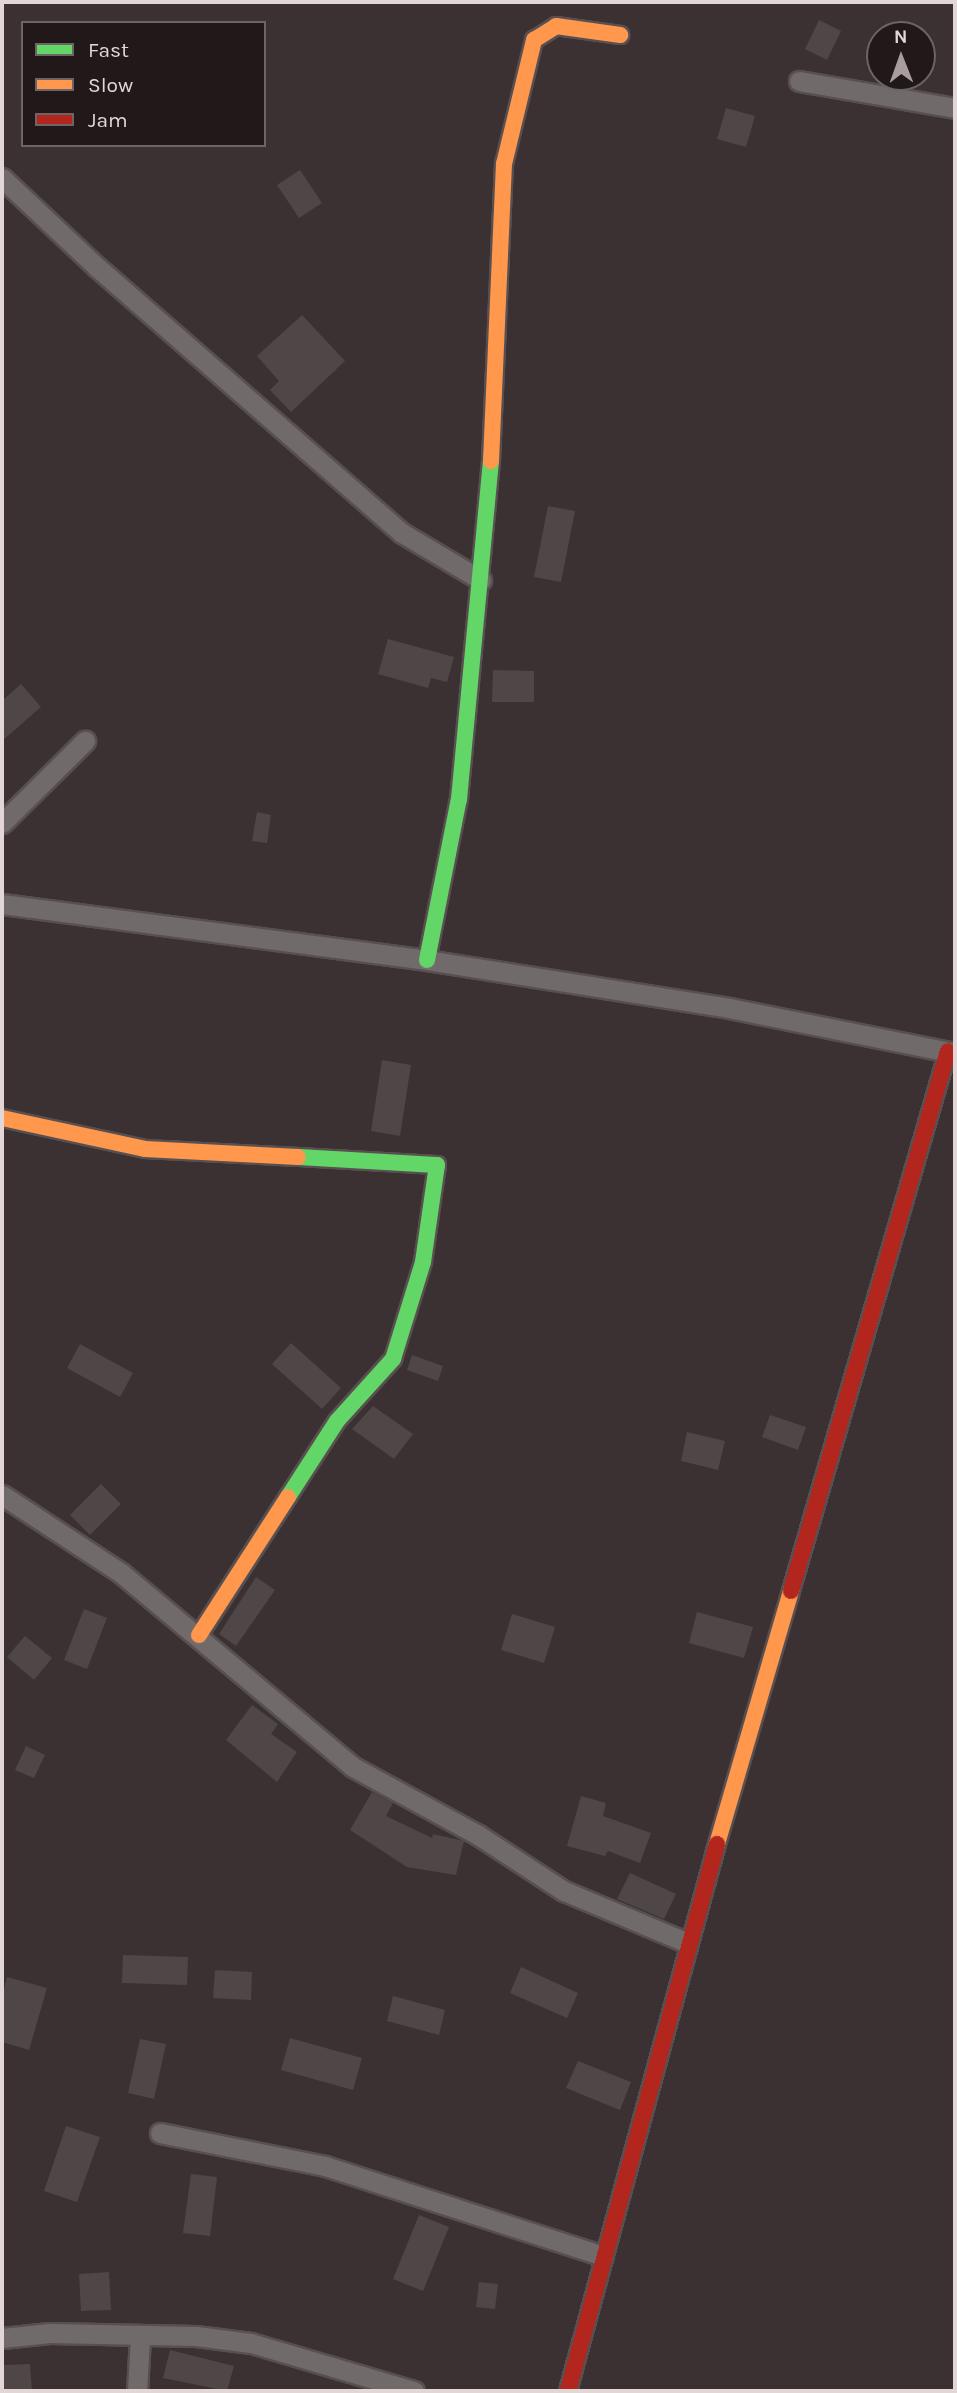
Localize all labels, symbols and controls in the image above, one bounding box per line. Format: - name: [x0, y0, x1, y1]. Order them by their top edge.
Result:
- legend: [21, 21, 266, 147]
- north arrow: [866, 21, 936, 91]
- text: N: [894, 26, 908, 48]
- text: Fast: [88, 38, 129, 62]
- text: Slow: [88, 73, 133, 97]
- text: Jam: [88, 108, 128, 132]

